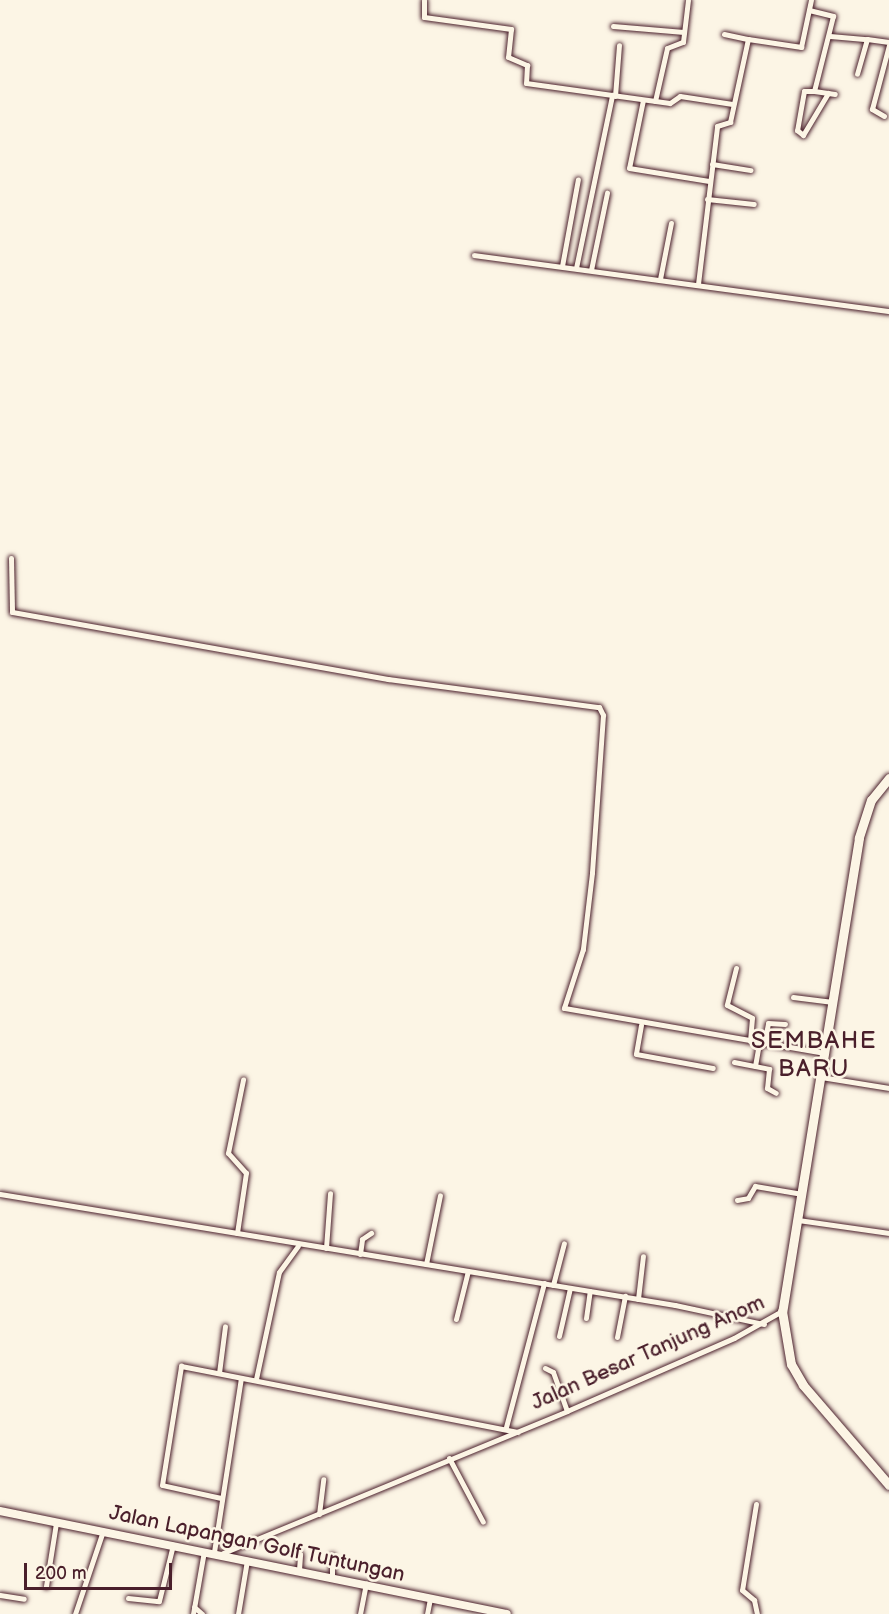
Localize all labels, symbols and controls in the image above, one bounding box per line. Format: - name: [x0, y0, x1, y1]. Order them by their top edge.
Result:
- district label: SEMBAHE BARU: [751, 1027, 877, 1083]
- street label: Jalan Besar Tanjung Anom: [527, 1290, 769, 1416]
- street label: Jalan Lapangan Golf Tuntungan: [107, 1500, 407, 1588]
- scale bar: [27, 1551, 176, 1589]
- text: 200 m: [35, 1563, 87, 1584]

